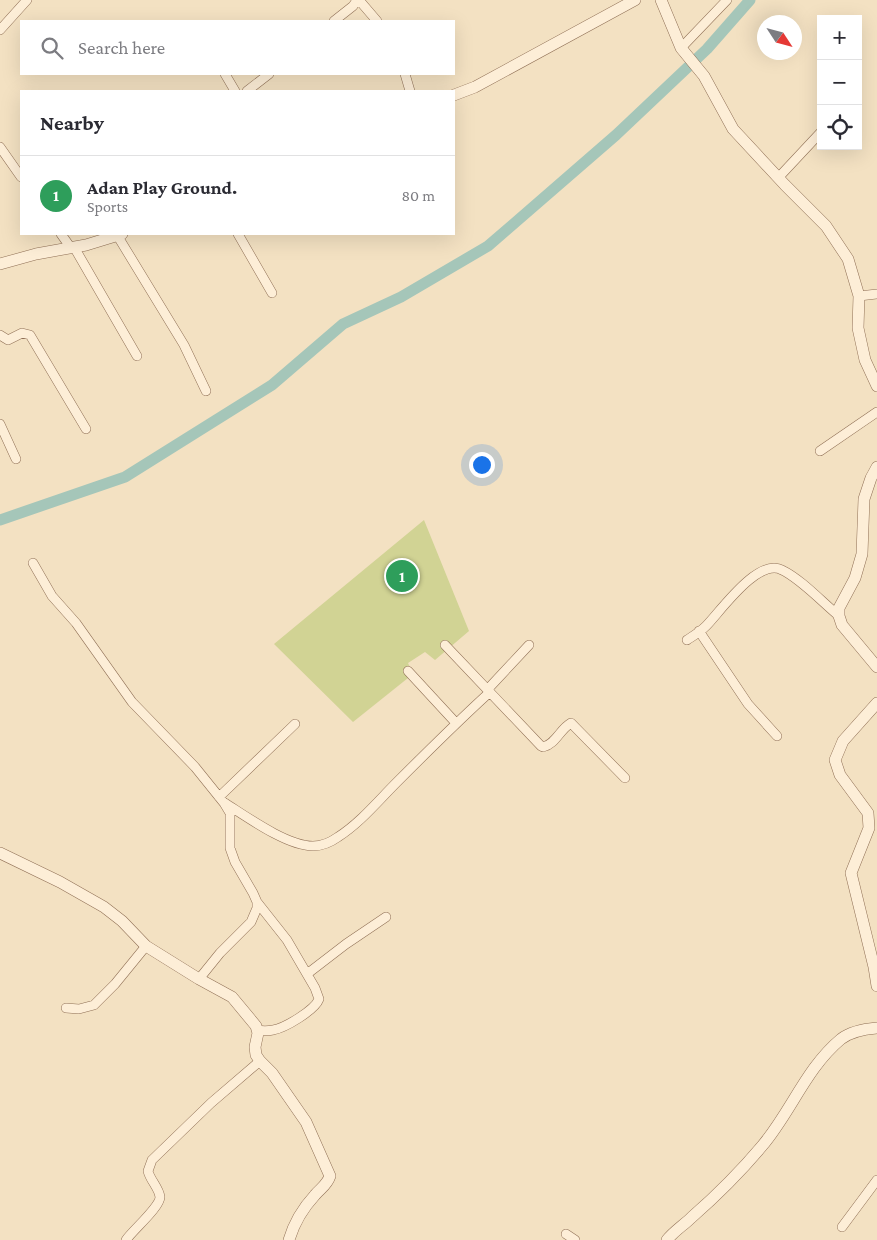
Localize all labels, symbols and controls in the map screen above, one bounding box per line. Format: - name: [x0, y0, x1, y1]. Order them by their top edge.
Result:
- north arrow: [757, 15, 802, 60]
- map controls: [817, 15, 862, 150]
- button: +: [817, 15, 862, 60]
- search box: [20, 20, 455, 75]
- icon: search: [38, 34, 66, 62]
- text: Search here: [78, 37, 165, 58]
- button: −: [817, 60, 862, 105]
- button: locate: [817, 105, 862, 150]
- text: Nearby: [40, 111, 104, 135]
- text: Adan Play Ground.: [87, 177, 237, 198]
- text: 1: [53, 187, 59, 204]
- text: 80 m: [401, 187, 435, 204]
- text: Sports: [87, 198, 128, 215]
- your location: [469, 452, 495, 478]
- pin: 1: [386, 557, 418, 595]

